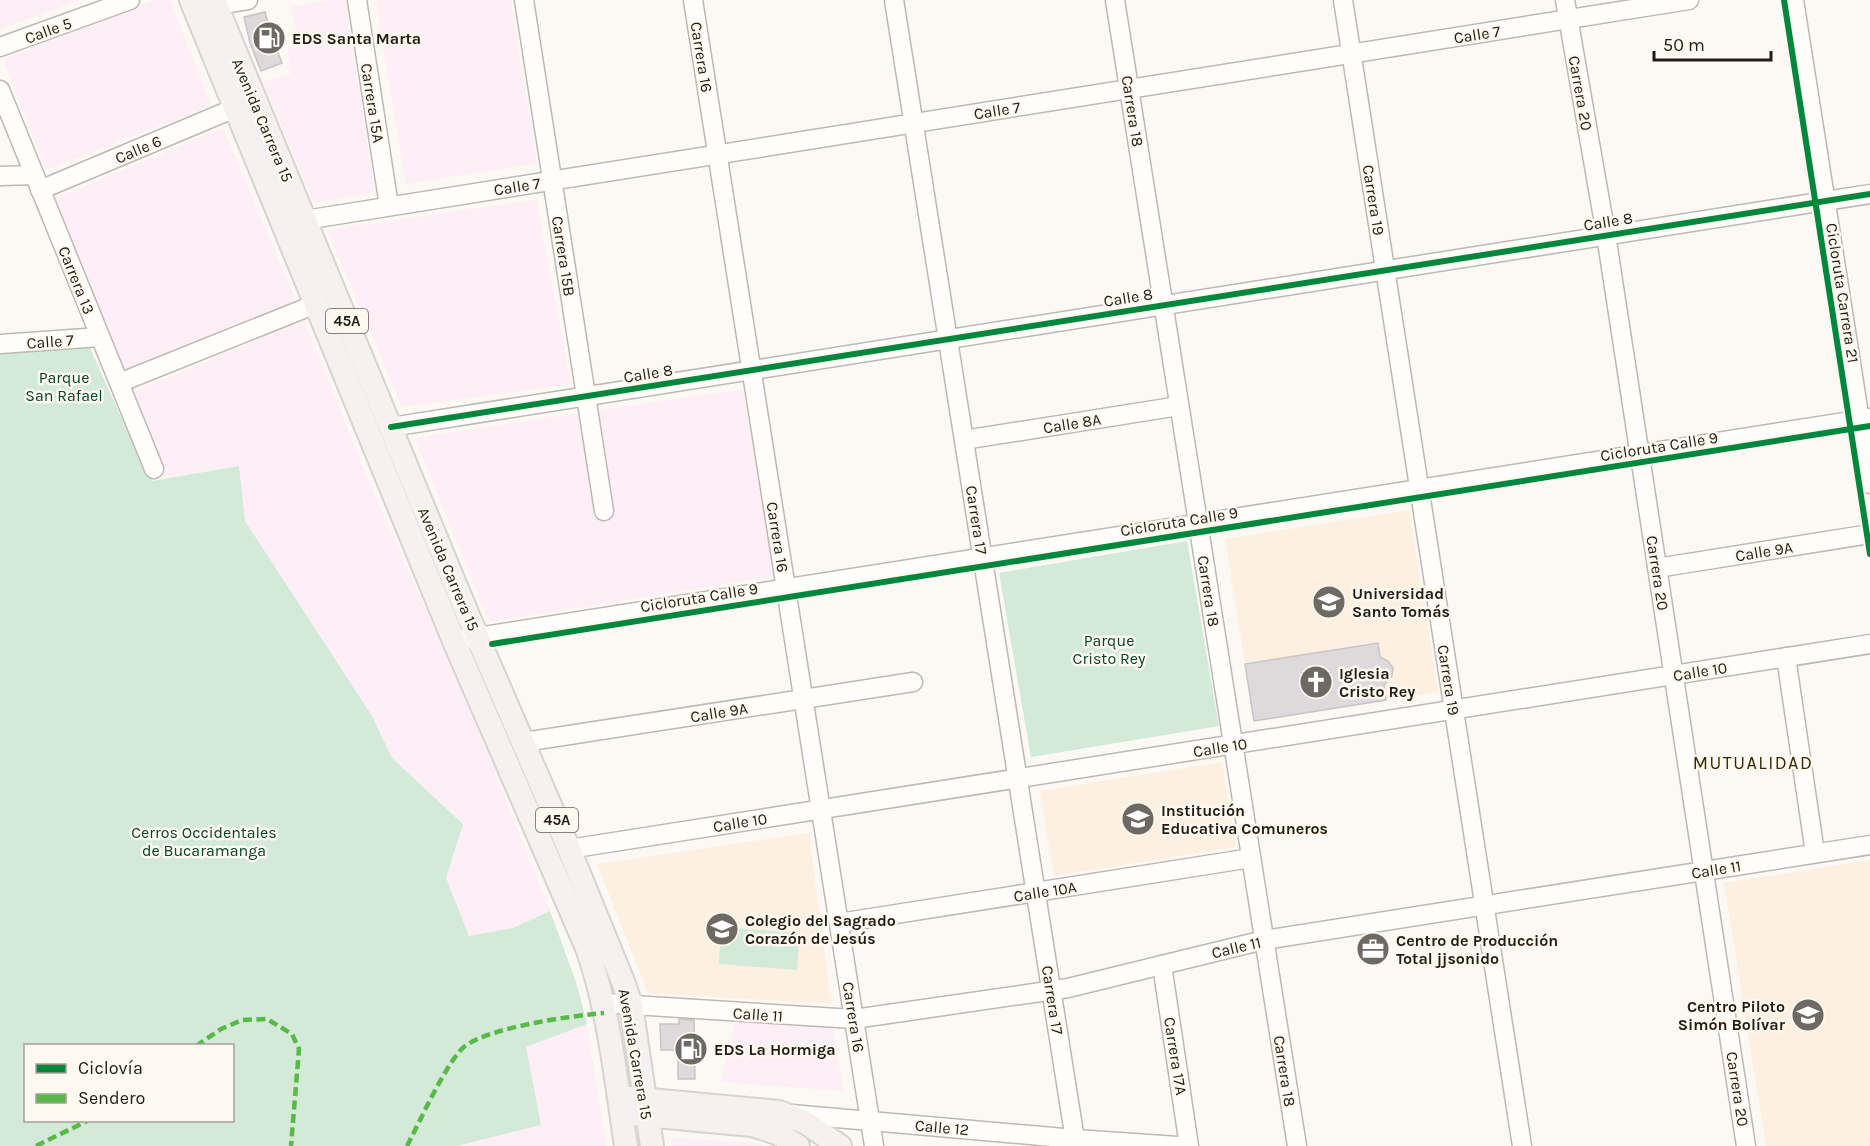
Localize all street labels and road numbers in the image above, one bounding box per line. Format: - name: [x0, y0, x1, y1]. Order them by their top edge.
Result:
- street label: Calle 5: [22, 13, 74, 48]
- street label: Carrera 16: [687, 20, 716, 94]
- street label: Calle 7: [1452, 21, 1502, 48]
- street label: Carrera 20: [1565, 54, 1596, 132]
- street label: Avenida Carrera 15: [228, 55, 297, 185]
- street label: Carrera 15A: [357, 62, 388, 144]
- street label: Carrera 18: [1117, 74, 1148, 148]
- street label: Calle 7: [972, 97, 1022, 124]
- street label: Calle 6: [112, 131, 164, 168]
- street label: Carrera 19: [1359, 163, 1388, 237]
- street label: Calle 7: [492, 173, 542, 200]
- street label: Calle 8: [1582, 208, 1634, 235]
- street label: Carrera 15B: [548, 215, 579, 298]
- street label: Cicloruta Carrera 21: [1822, 222, 1863, 364]
- street label: Carrera 13: [54, 243, 99, 317]
- street label: Calle 8: [1102, 284, 1154, 311]
- road number: 45A: [326, 309, 368, 333]
- street label: Calle 7: [26, 330, 75, 353]
- street label: Calle 8: [622, 360, 674, 387]
- street label: Calle 8A: [1042, 410, 1103, 437]
- street label: Cicloruta Calle 9: [1599, 428, 1719, 465]
- street label: Carrera 17: [962, 484, 991, 556]
- street label: Carrera 16: [763, 500, 792, 574]
- street label: Cicloruta Calle 9: [1119, 503, 1239, 540]
- street label: Avenida Carrera 15: [414, 504, 483, 634]
- street label: Carrera 20: [1642, 534, 1673, 612]
- street label: Calle 9A: [1734, 538, 1794, 565]
- street label: Carrera 18: [1193, 554, 1224, 628]
- street label: Cicloruta Calle 9: [639, 579, 759, 616]
- street label: Carrera 19: [1434, 643, 1463, 717]
- street label: Calle 10: [1672, 658, 1728, 685]
- street label: Calle 9A: [689, 699, 749, 726]
- street label: Calle 10: [1192, 734, 1248, 761]
- road number: 45A: [536, 808, 578, 832]
- street label: Calle 10: [712, 809, 768, 836]
- street label: Calle 11: [1690, 856, 1742, 883]
- street label: Calle 10A: [1012, 877, 1078, 906]
- street label: Calle 11: [1210, 933, 1263, 962]
- street label: Carrera 17: [1038, 964, 1067, 1036]
- street label: Carrera 16: [839, 980, 868, 1054]
- street label: Avenida Carrera 15: [615, 987, 656, 1121]
- street label: Calle 11: [732, 1003, 784, 1026]
- street label: Carrera 17A: [1160, 1016, 1191, 1096]
- street label: Carrera 18: [1269, 1034, 1300, 1108]
- street label: Carrera 20: [1722, 1050, 1753, 1128]
- street label: Calle 12: [914, 1116, 970, 1139]

